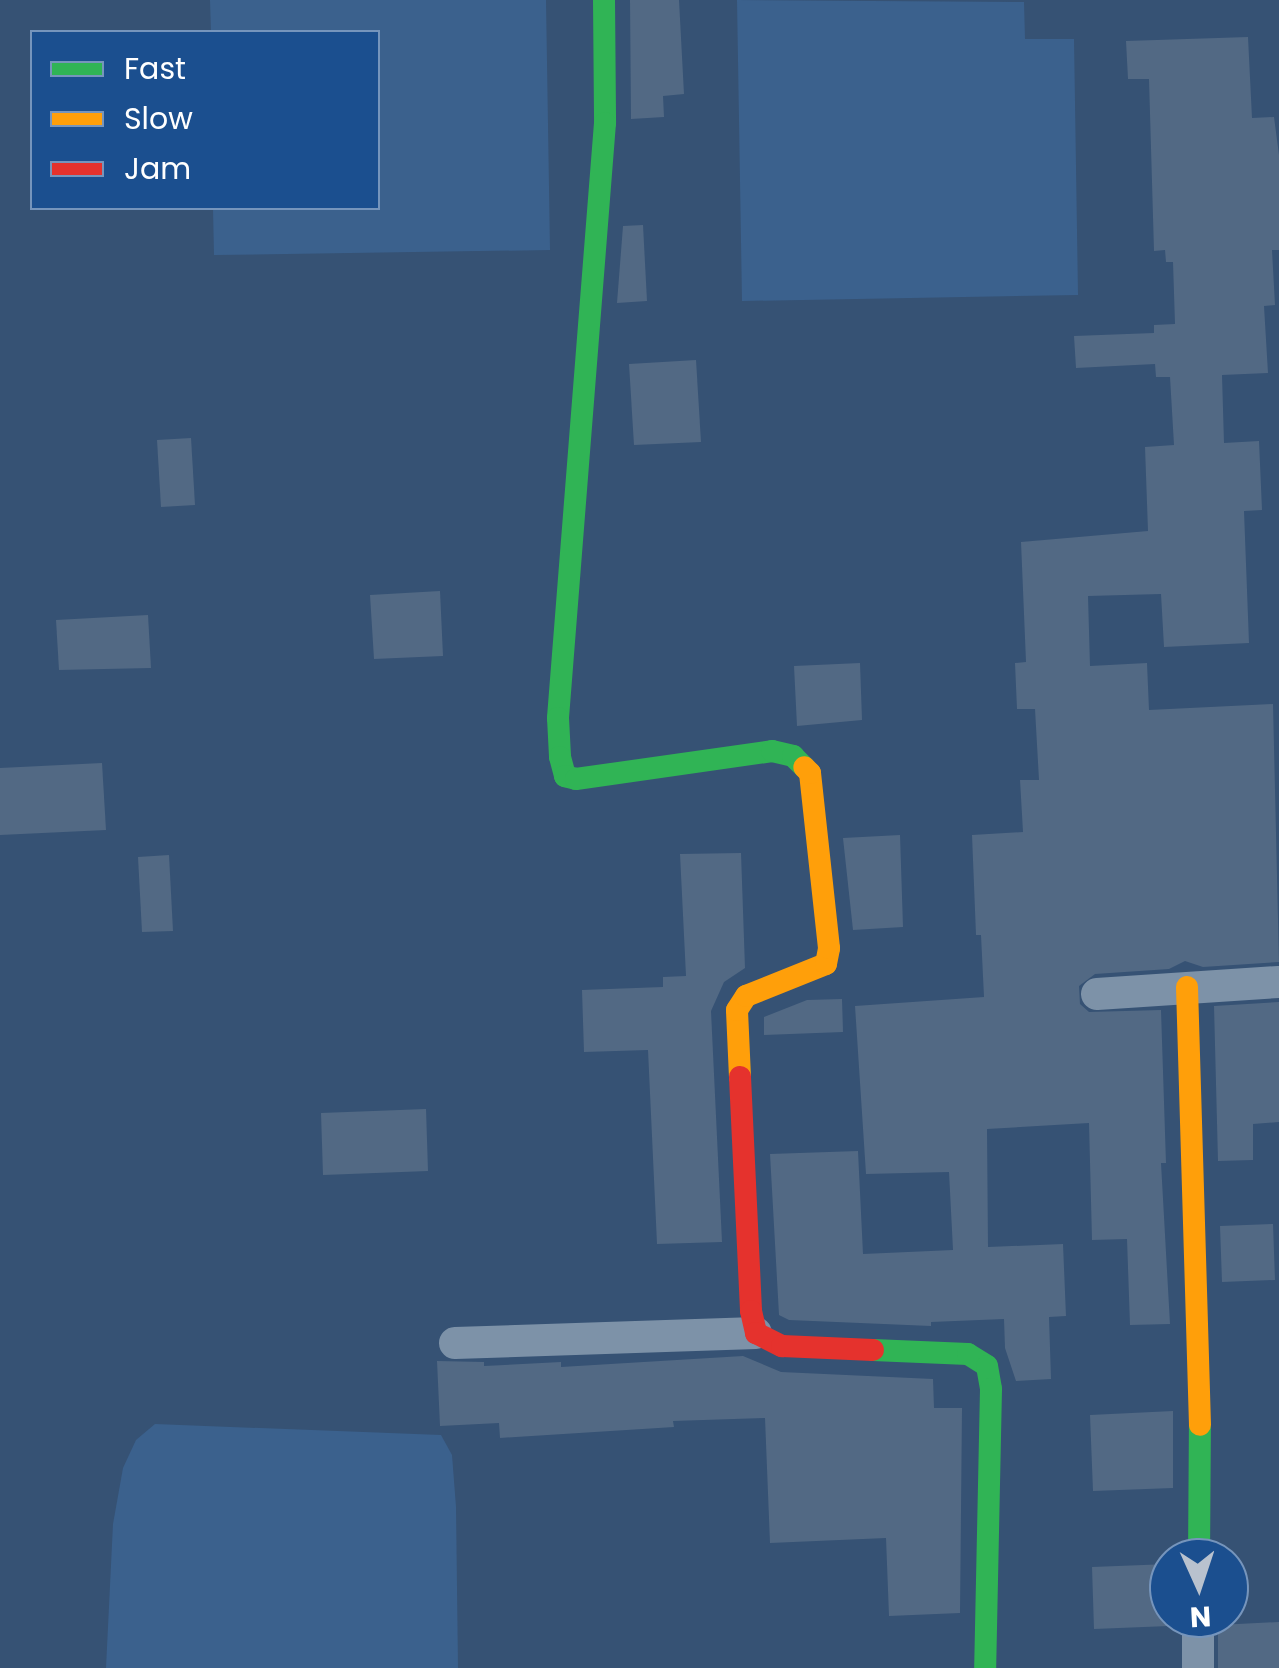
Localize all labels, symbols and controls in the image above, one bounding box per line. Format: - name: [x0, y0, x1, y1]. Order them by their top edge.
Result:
- legend: [30, 30, 380, 210]
- text: Fast: [124, 47, 186, 90]
- text: Slow: [124, 97, 193, 140]
- text: Jam: [124, 147, 191, 190]
- north arrow: [1149, 1538, 1249, 1638]
- text: N: [1189, 1596, 1212, 1636]

